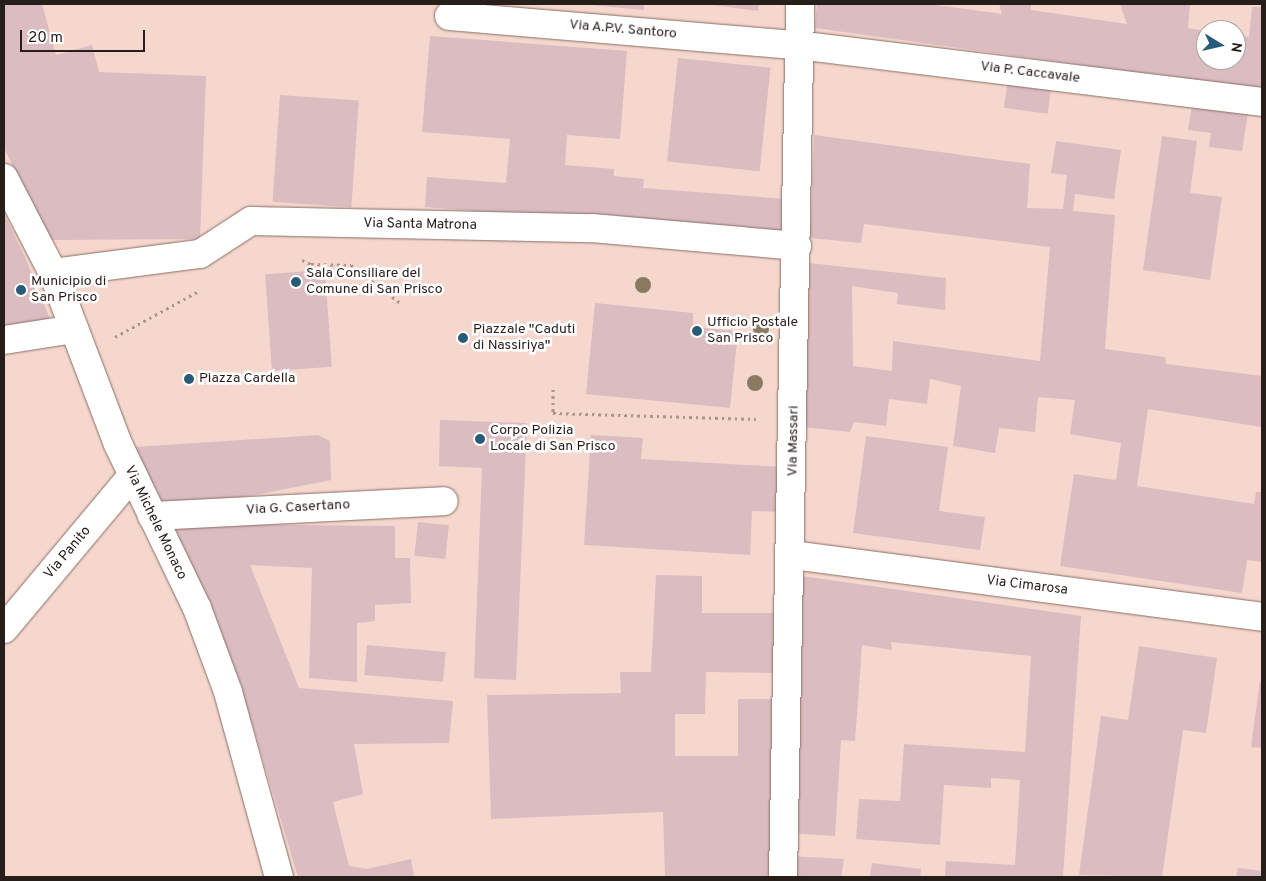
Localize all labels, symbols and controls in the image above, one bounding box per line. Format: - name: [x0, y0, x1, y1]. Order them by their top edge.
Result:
- street label: Via A.P.V. Santoro: [568, 17, 678, 43]
- scale bar: [22, 20, 148, 52]
- north arrow: [1196, 20, 1246, 70]
- text: 20 m: [28, 29, 63, 48]
- text: N: [1226, 41, 1245, 54]
- street label: Via P. Caccavale: [979, 59, 1081, 87]
- street label: Via Santa Matrona: [363, 216, 477, 234]
- place label: Sala Consiliare del Comune di San Prisco: [306, 266, 443, 298]
- place label: Municipio di San Prisco: [31, 274, 106, 306]
- marker: Sala Consiliare del Comune di San Prisco: [290, 276, 302, 288]
- marker: Municipio di San Prisco: [15, 284, 27, 296]
- place label: Ufficio Postale San Prisco: [707, 315, 798, 348]
- place label: Piazzale "Caduti di Nassiriya": [473, 322, 575, 354]
- marker: Ufficio Postale San Prisco: [691, 325, 703, 337]
- marker: Piazzale "Caduti di Nassiriya": [457, 332, 469, 344]
- place label: Piazza Cardella: [199, 371, 295, 387]
- marker: Piazza Cardella: [183, 373, 195, 385]
- street label: Via Massari: [785, 405, 803, 477]
- place label: Corpo Polizia Locale di San Prisco: [490, 423, 615, 456]
- marker: Corpo Polizia Locale di San Prisco: [474, 433, 486, 445]
- street label: Via Michele Monaco: [120, 463, 190, 583]
- street label: Via G. Casertano: [246, 497, 350, 519]
- street label: Via Panito: [41, 523, 95, 583]
- street label: Via Cimarosa: [985, 573, 1069, 599]

